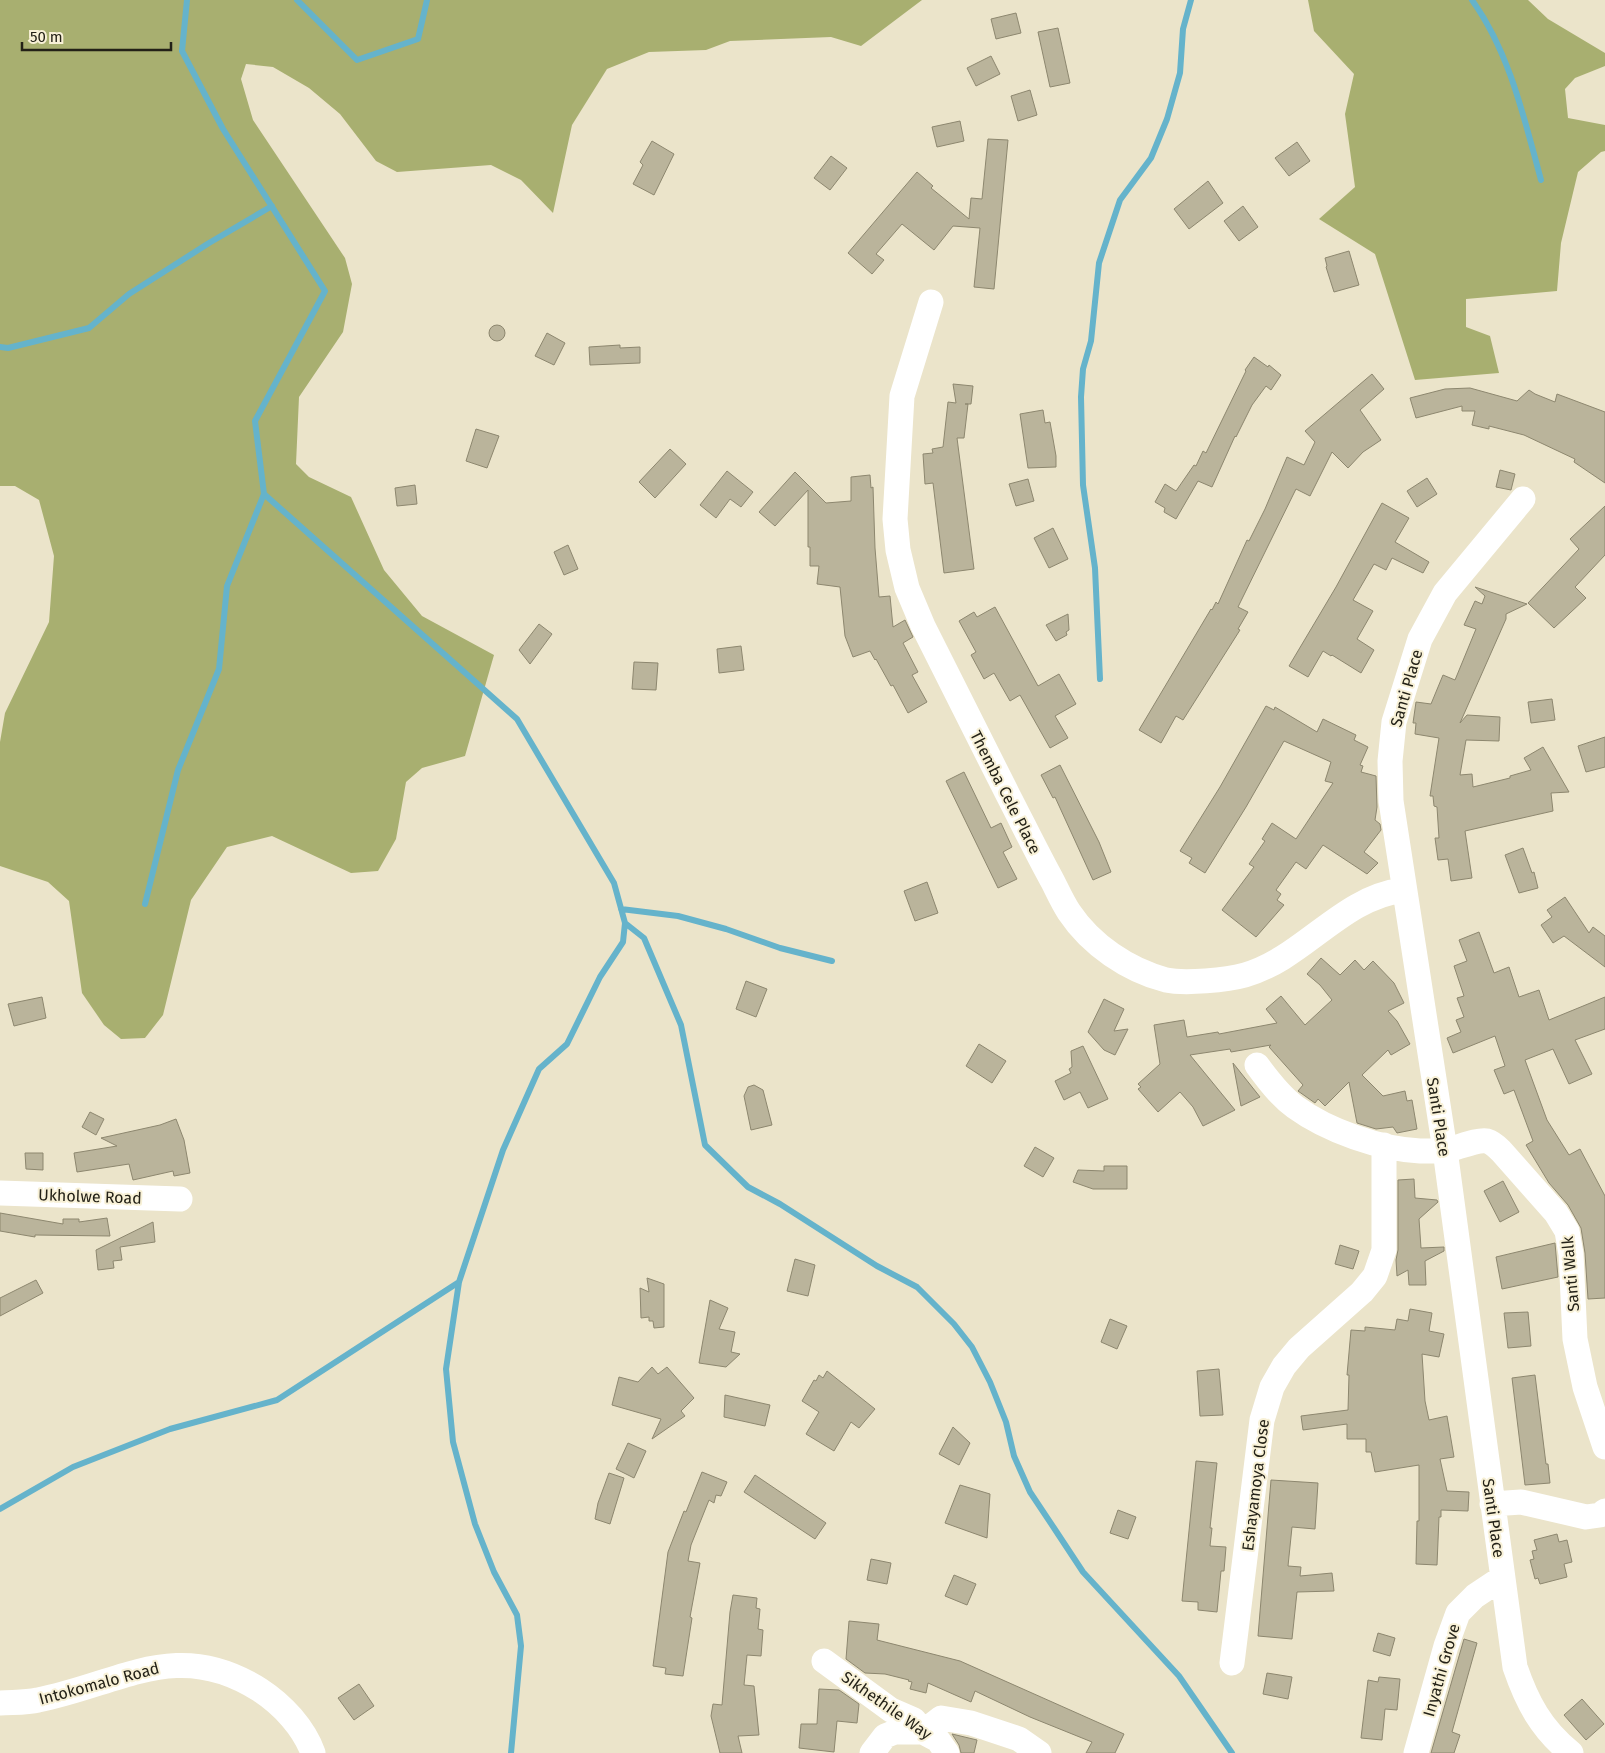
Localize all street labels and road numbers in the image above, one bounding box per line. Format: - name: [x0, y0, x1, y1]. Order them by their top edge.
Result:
- street label: Santi Place: [1386, 647, 1427, 729]
- street label: Themba Cele Place: [966, 727, 1045, 857]
- street label: Santi Place: [1423, 1076, 1454, 1158]
- street label: Ukholwe Road: [38, 1185, 142, 1208]
- street label: Santi Walk: [1558, 1235, 1583, 1312]
- street label: Eshayamoya Close: [1238, 1418, 1273, 1552]
- street label: Santi Place: [1479, 1477, 1508, 1559]
- street label: Inyathi Grove: [1419, 1621, 1464, 1719]
- street label: Intokomalo Road: [37, 1658, 161, 1709]
- street label: Sikhethile Way: [838, 1667, 936, 1744]

